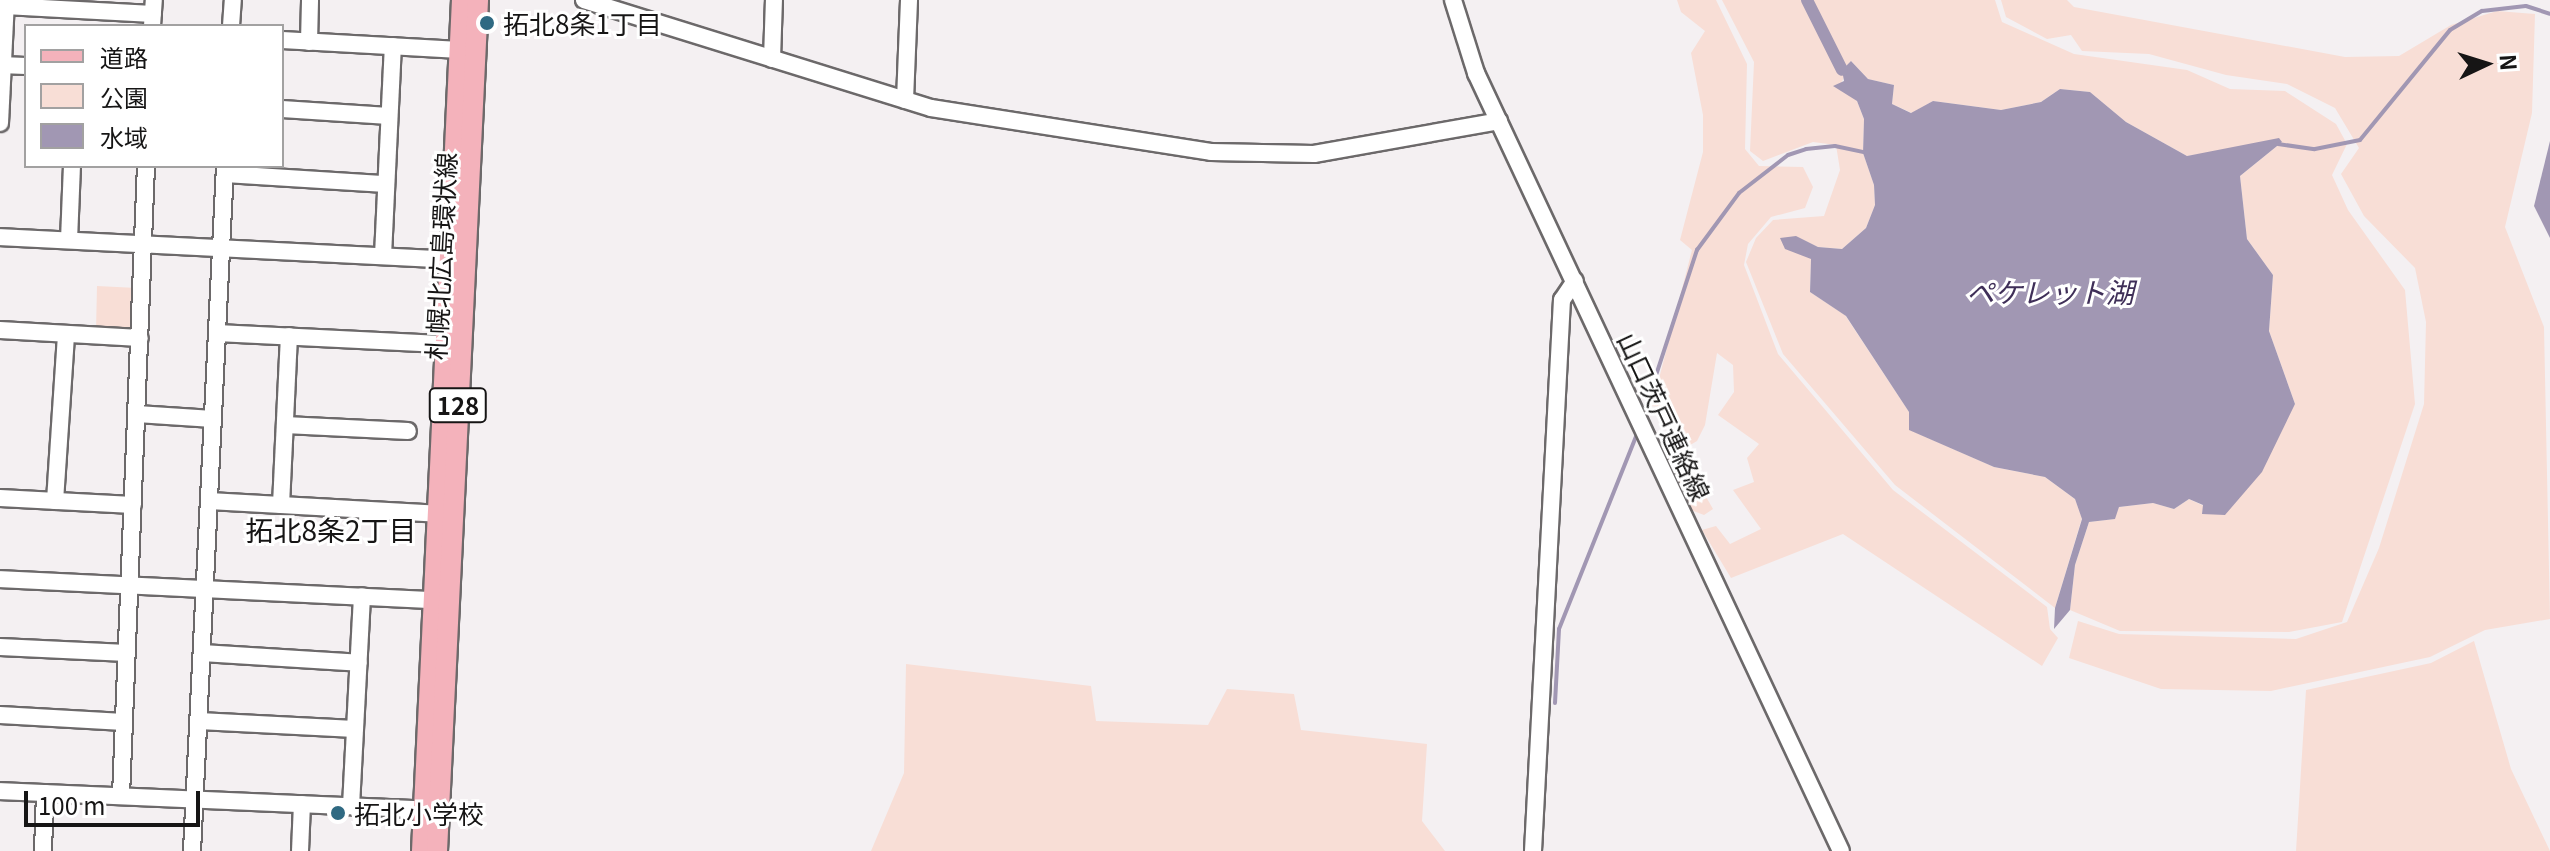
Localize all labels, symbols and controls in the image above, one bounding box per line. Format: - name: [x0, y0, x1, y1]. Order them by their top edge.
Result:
- place label: 拓北8条1丁目: [503, 7, 662, 39]
- marker: 拓北8条1丁目: [478, 14, 496, 32]
- legend: [24, 24, 284, 168]
- north arrow: [2446, 24, 2526, 104]
- text: 道路: [100, 39, 148, 74]
- text: N: [2493, 53, 2526, 72]
- text: 公園: [100, 79, 148, 114]
- text: 水域: [100, 119, 148, 154]
- street label: 札幌北広島環状線: [419, 151, 461, 361]
- water label: ペケレット湖: [1966, 274, 2134, 308]
- street label: 山口茨戸連絡線: [1612, 327, 1718, 505]
- road number: 128: [428, 385, 488, 425]
- district label: 拓北8条2丁目: [245, 512, 417, 546]
- scale bar: [28, 775, 204, 825]
- text: 100 m: [38, 787, 106, 822]
- place label: 拓北小学校: [354, 797, 484, 829]
- marker: 拓北小学校: [329, 804, 347, 822]

